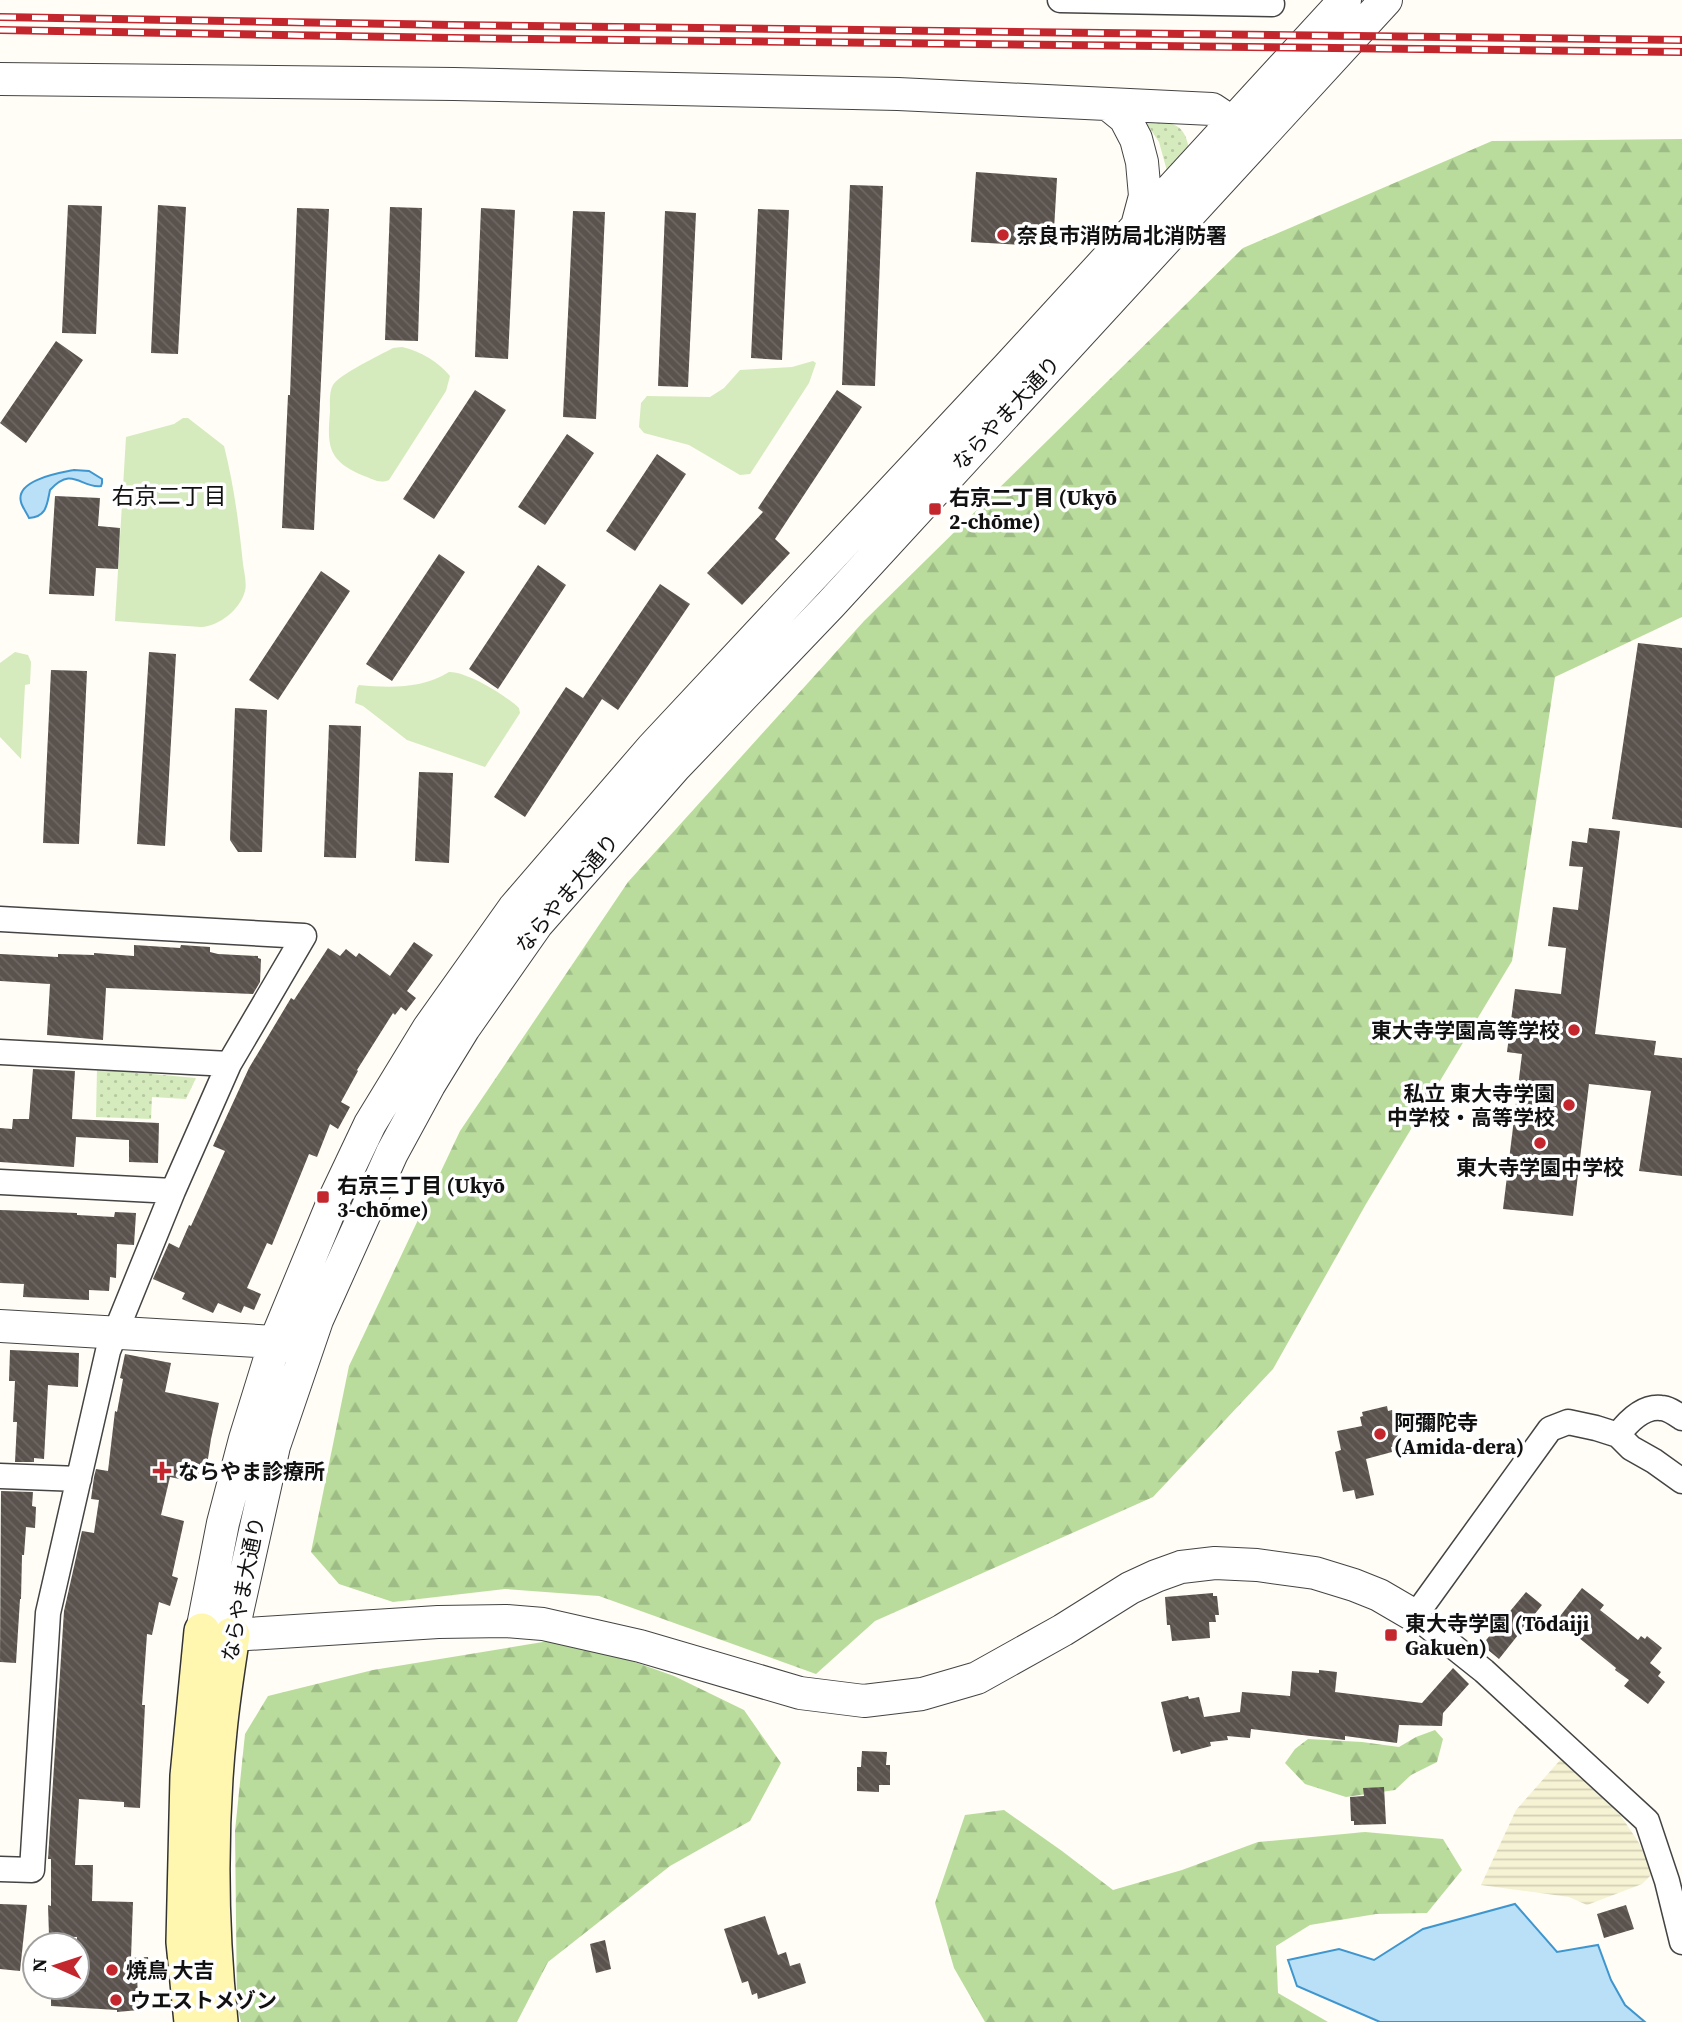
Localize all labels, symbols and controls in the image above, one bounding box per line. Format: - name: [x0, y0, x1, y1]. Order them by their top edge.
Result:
- place label: 奈良市消防局北消防署: [1017, 221, 1227, 250]
- marker: 奈良市消防局北消防署: [995, 227, 1011, 243]
- street label: ならやま大通り: [945, 349, 1067, 477]
- district label: 右京二丁目: [112, 480, 227, 512]
- place label: 右京二丁目 (Ukyō 2-chōme): [949, 483, 1117, 536]
- marker: 右京二丁目 (Ukyō 2-chōme): [927, 501, 943, 517]
- street label: ならやま大通り: [509, 827, 625, 959]
- place label: 東大寺学園高等学校: [1371, 1016, 1560, 1045]
- marker: 東大寺学園高等学校: [1566, 1022, 1582, 1038]
- place label: 私立 東大寺学園 中学校・高等学校: [1387, 1079, 1555, 1132]
- marker: 私立 東大寺学園 中学校・高等学校: [1561, 1097, 1577, 1113]
- marker: 東大寺学園中学校: [1532, 1135, 1548, 1151]
- place label: 東大寺学園中学校: [1456, 1153, 1624, 1182]
- place label: 右京三丁目 (Ukyō 3-chōme): [337, 1171, 505, 1224]
- marker: 右京三丁目 (Ukyō 3-chōme): [315, 1189, 331, 1205]
- place label: 阿彌陀寺 (Amida-dera): [1394, 1408, 1524, 1461]
- marker: 阿彌陀寺 (Amida-dera): [1372, 1426, 1388, 1442]
- place label: ならやま診療所: [178, 1457, 325, 1486]
- marker: ならやま診療所: [152, 1461, 172, 1481]
- street label: ならやま大通り: [215, 1514, 271, 1664]
- place label: 東大寺学園 (Tōdaiji Gakuen): [1405, 1609, 1590, 1662]
- marker: 東大寺学園 (Tōdaiji Gakuen): [1383, 1627, 1399, 1643]
- north arrow: [21, 1931, 91, 2001]
- place label: 焼鳥 大吉: [126, 1956, 215, 1985]
- text: N: [26, 1957, 52, 1973]
- marker: 焼鳥 大吉: [104, 1962, 120, 1978]
- place label: ウエストメゾン: [130, 1986, 277, 2015]
- marker: ウエストメゾン: [108, 1992, 124, 2008]

